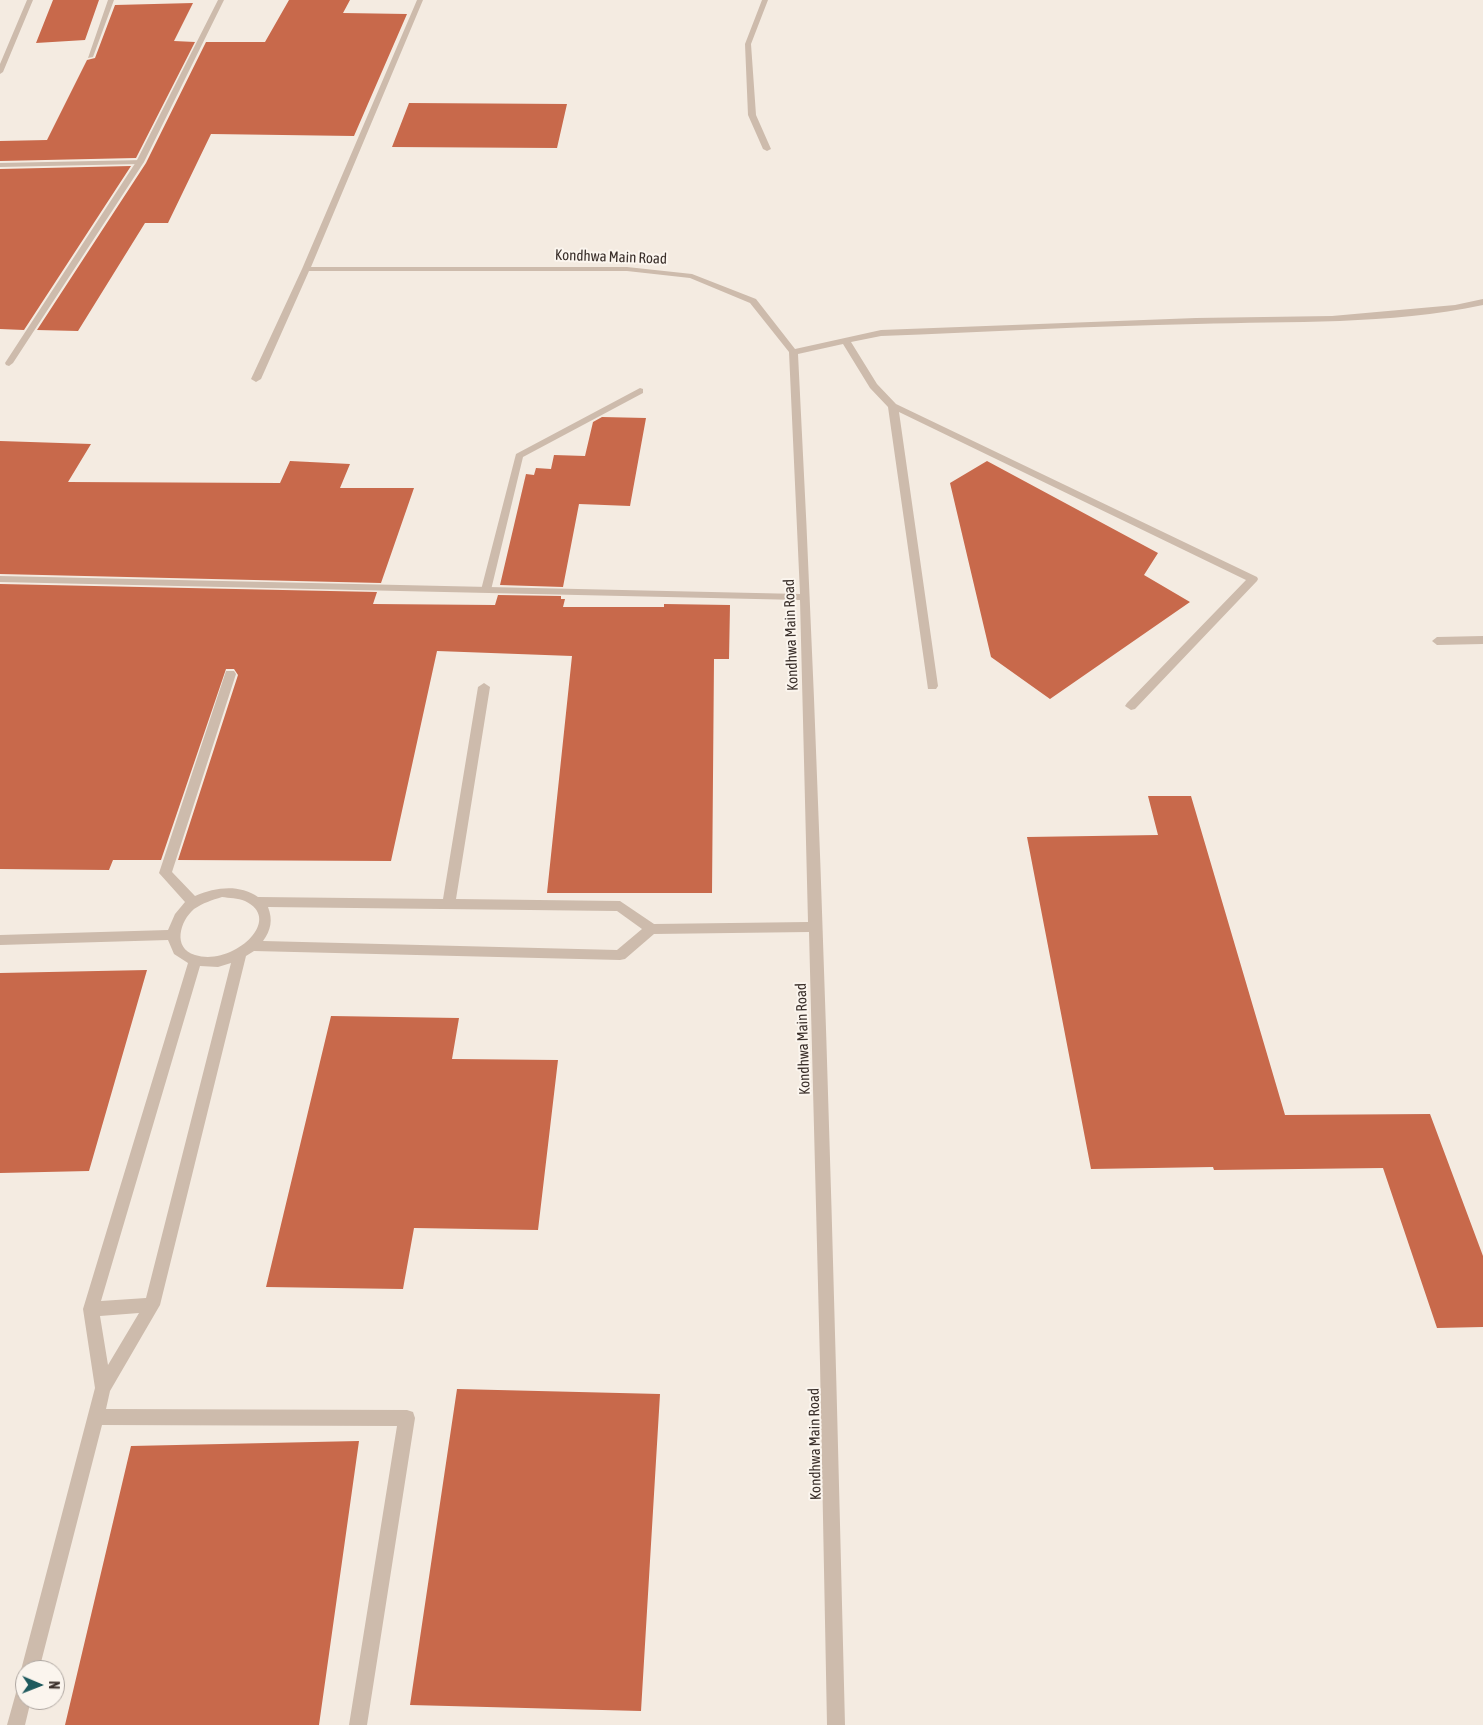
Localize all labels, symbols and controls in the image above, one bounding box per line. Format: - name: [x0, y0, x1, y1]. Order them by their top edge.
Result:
- street label: Kondhwa Main Road: [555, 246, 667, 268]
- street label: Kondhwa Main Road: [780, 579, 802, 691]
- street label: Kondhwa Main Road: [792, 983, 814, 1095]
- street label: Kondhwa Main Road: [805, 1388, 825, 1500]
- north arrow: [15, 1660, 65, 1710]
- text: N: [46, 1681, 62, 1690]

